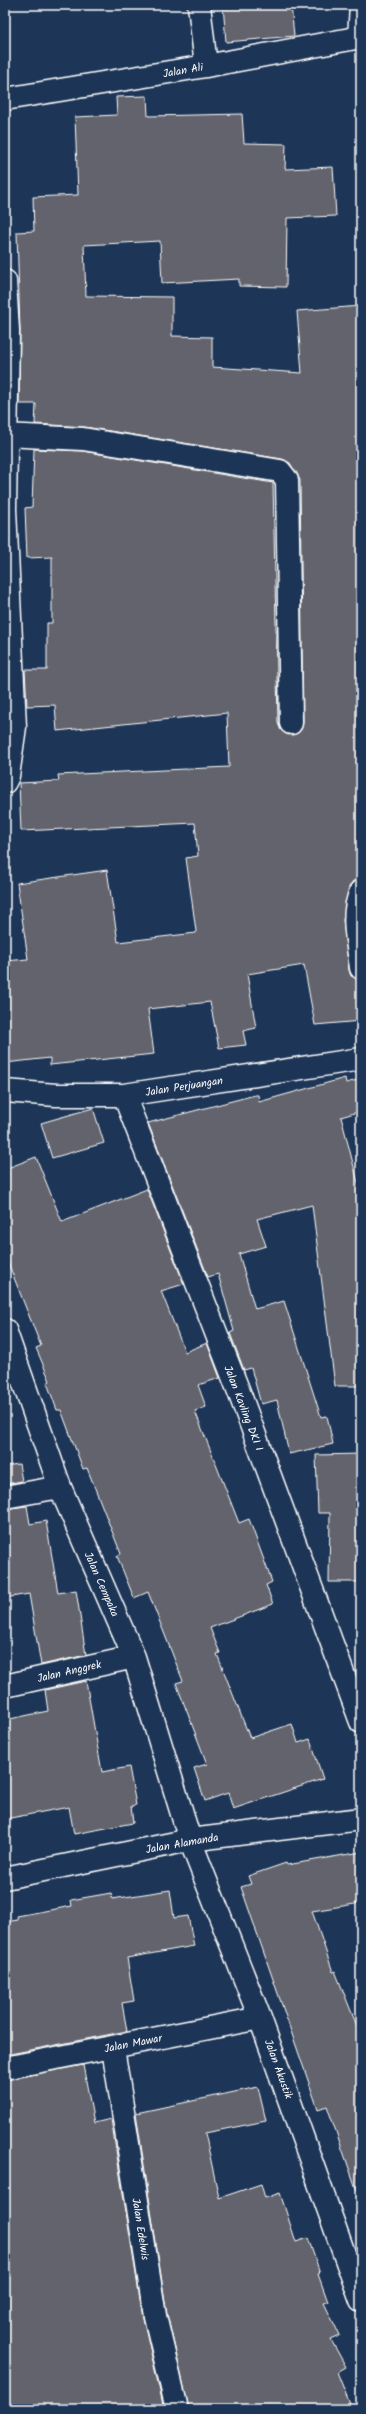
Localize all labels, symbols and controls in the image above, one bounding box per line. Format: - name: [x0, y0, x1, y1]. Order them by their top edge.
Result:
- street label: Jalan Ali: [162, 59, 205, 83]
- street label: Jalan Perjuangan: [144, 1072, 224, 1102]
- street label: Jalan Kavling DKI I: [218, 1363, 268, 1454]
- street label: Jalan Cempaka: [79, 1549, 123, 1620]
- street label: Jalan Anggrek: [35, 1656, 104, 1688]
- street label: Jalan Alamanda: [144, 1829, 220, 1859]
- street label: Jalan Mawar: [103, 2029, 165, 2058]
- street label: Jalan Akustik: [259, 2037, 297, 2102]
- street label: Jalan Edelwis: [126, 2197, 154, 2262]

